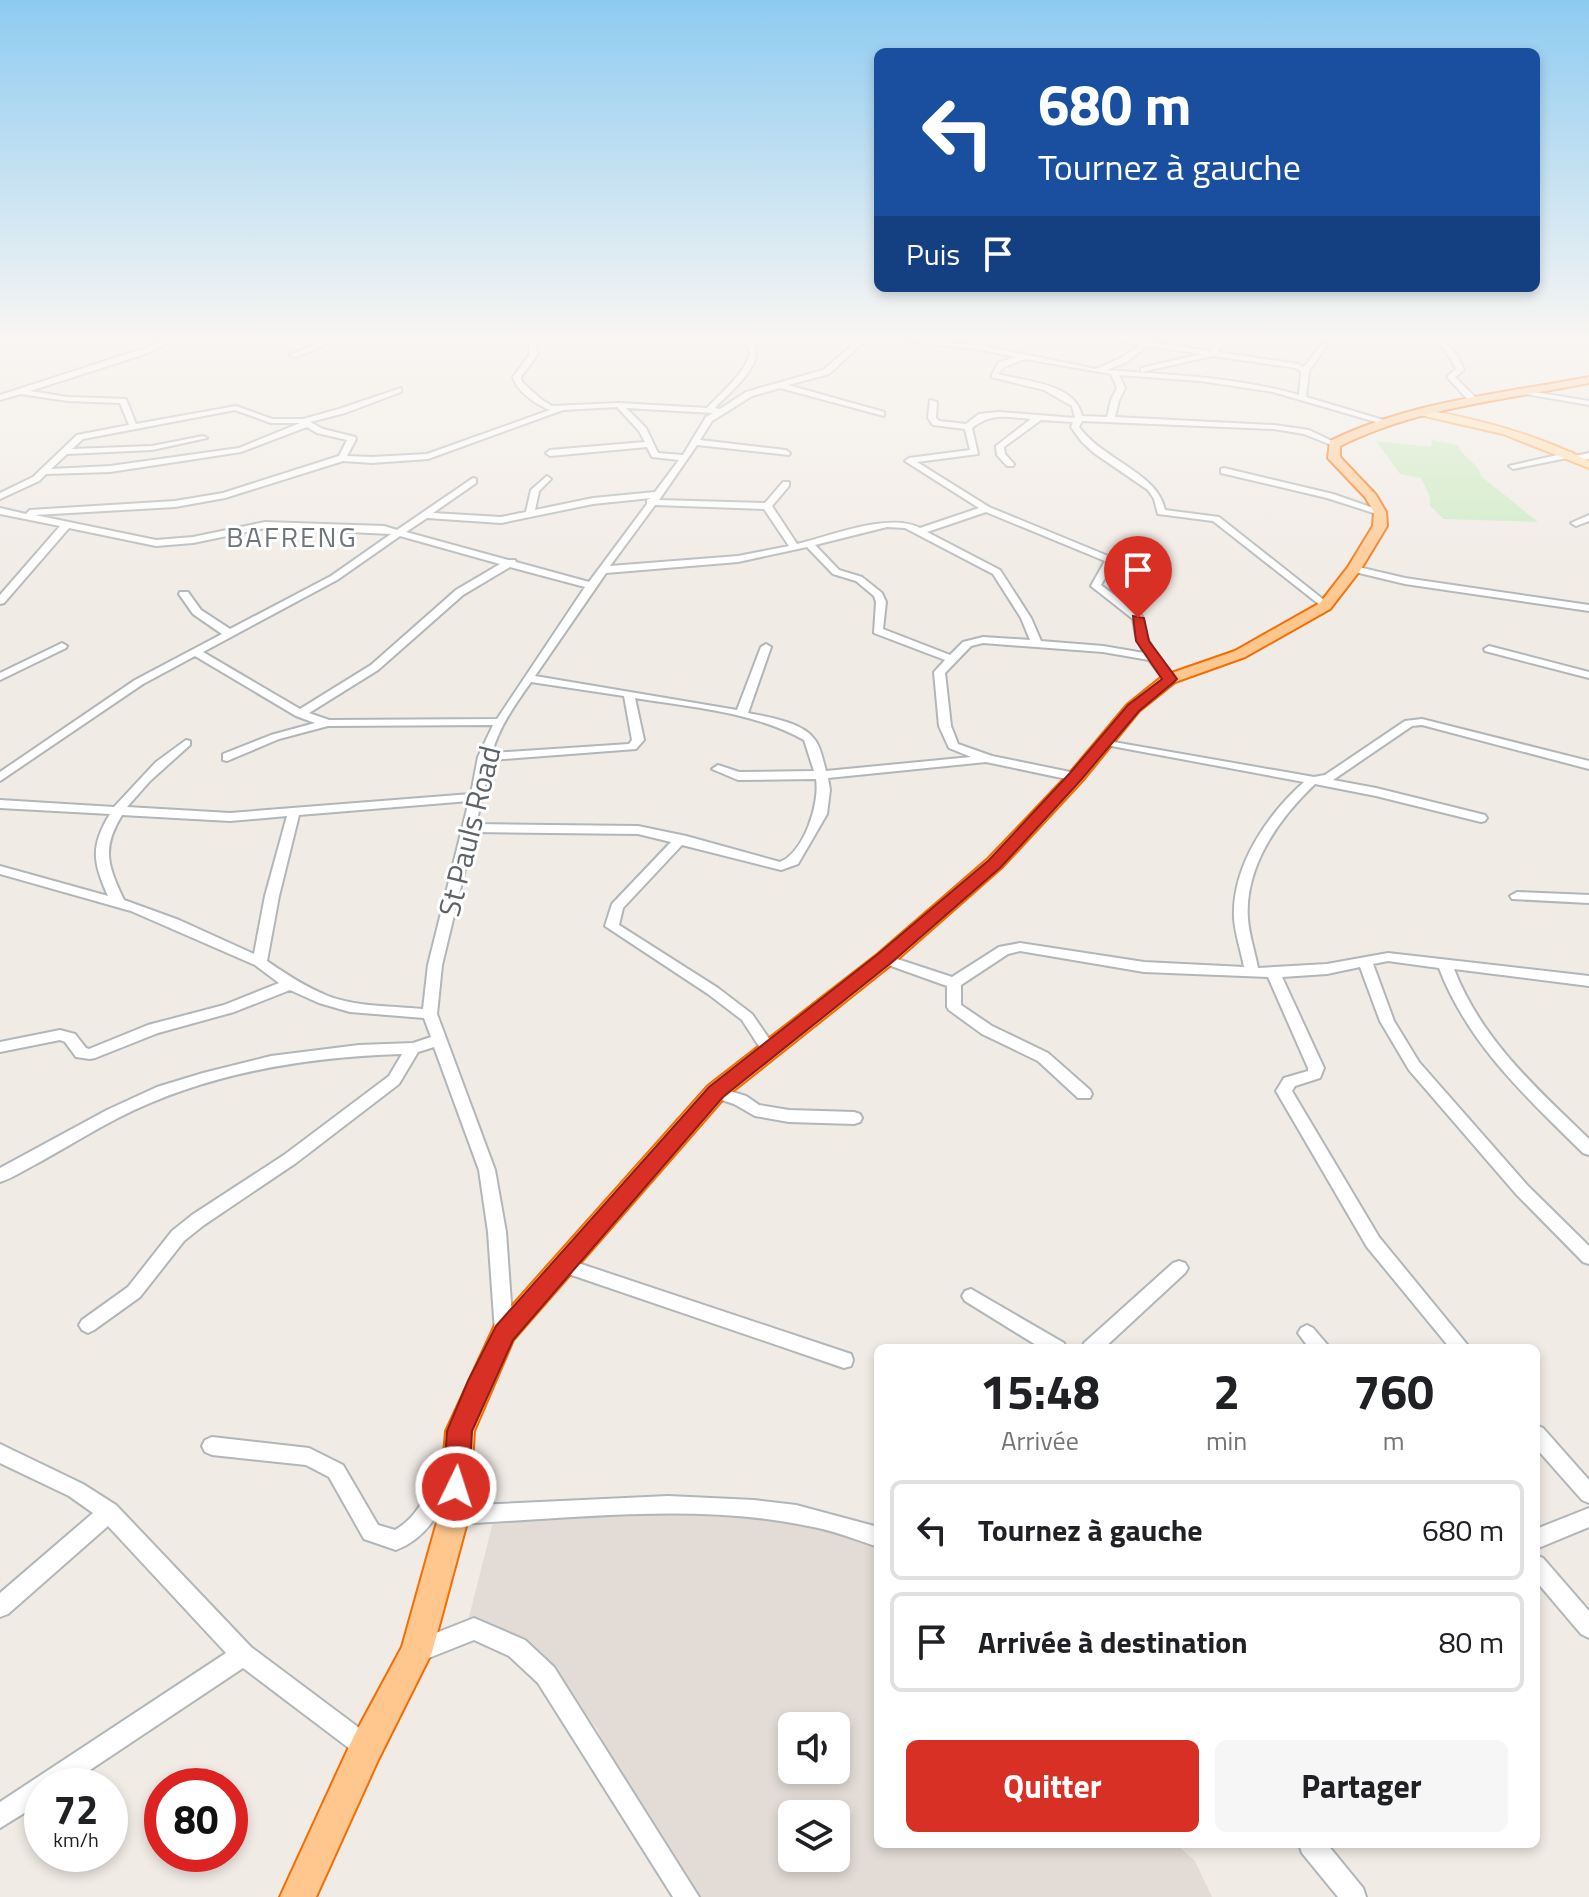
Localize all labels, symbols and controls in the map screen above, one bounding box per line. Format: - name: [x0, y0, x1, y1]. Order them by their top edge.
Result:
- text: 680 m: [1038, 62, 1191, 147]
- icon: left: [906, 80, 1010, 184]
- text: Tournez à gauche: [1038, 139, 1301, 194]
- text: Puis: [906, 231, 960, 277]
- icon: arrive: [976, 232, 1020, 276]
- district label: BAFRENG: [226, 515, 358, 558]
- pin: [1104, 536, 1172, 618]
- icon: arrive: [1116, 548, 1160, 592]
- street label: St Pauls Road: [426, 741, 512, 921]
- text: 15:48: [980, 1355, 1100, 1428]
- text: 2: [1213, 1355, 1240, 1428]
- text: 760: [1353, 1355, 1434, 1428]
- text: Arrivée: [1001, 1421, 1079, 1460]
- text: min: [1206, 1421, 1247, 1460]
- text: m: [1383, 1421, 1405, 1460]
- position arrow: [414, 1445, 498, 1529]
- text: Tournez à gauche: [978, 1507, 1203, 1553]
- text: 680 m: [1422, 1507, 1504, 1553]
- icon: left: [910, 1508, 954, 1552]
- text: Arrivée à destination: [978, 1619, 1248, 1665]
- text: 80 m: [1439, 1619, 1504, 1665]
- icon: arrive: [910, 1620, 954, 1664]
- map controls: [778, 1712, 850, 1872]
- button: sound: [778, 1712, 850, 1784]
- button: Quitter: [906, 1740, 1199, 1832]
- button: Partager: [1215, 1740, 1508, 1832]
- speed limit sign: 80: [144, 1768, 248, 1872]
- text: 72: [54, 1779, 98, 1840]
- button: layers: [778, 1800, 850, 1872]
- text: km/h: [53, 1824, 99, 1855]

